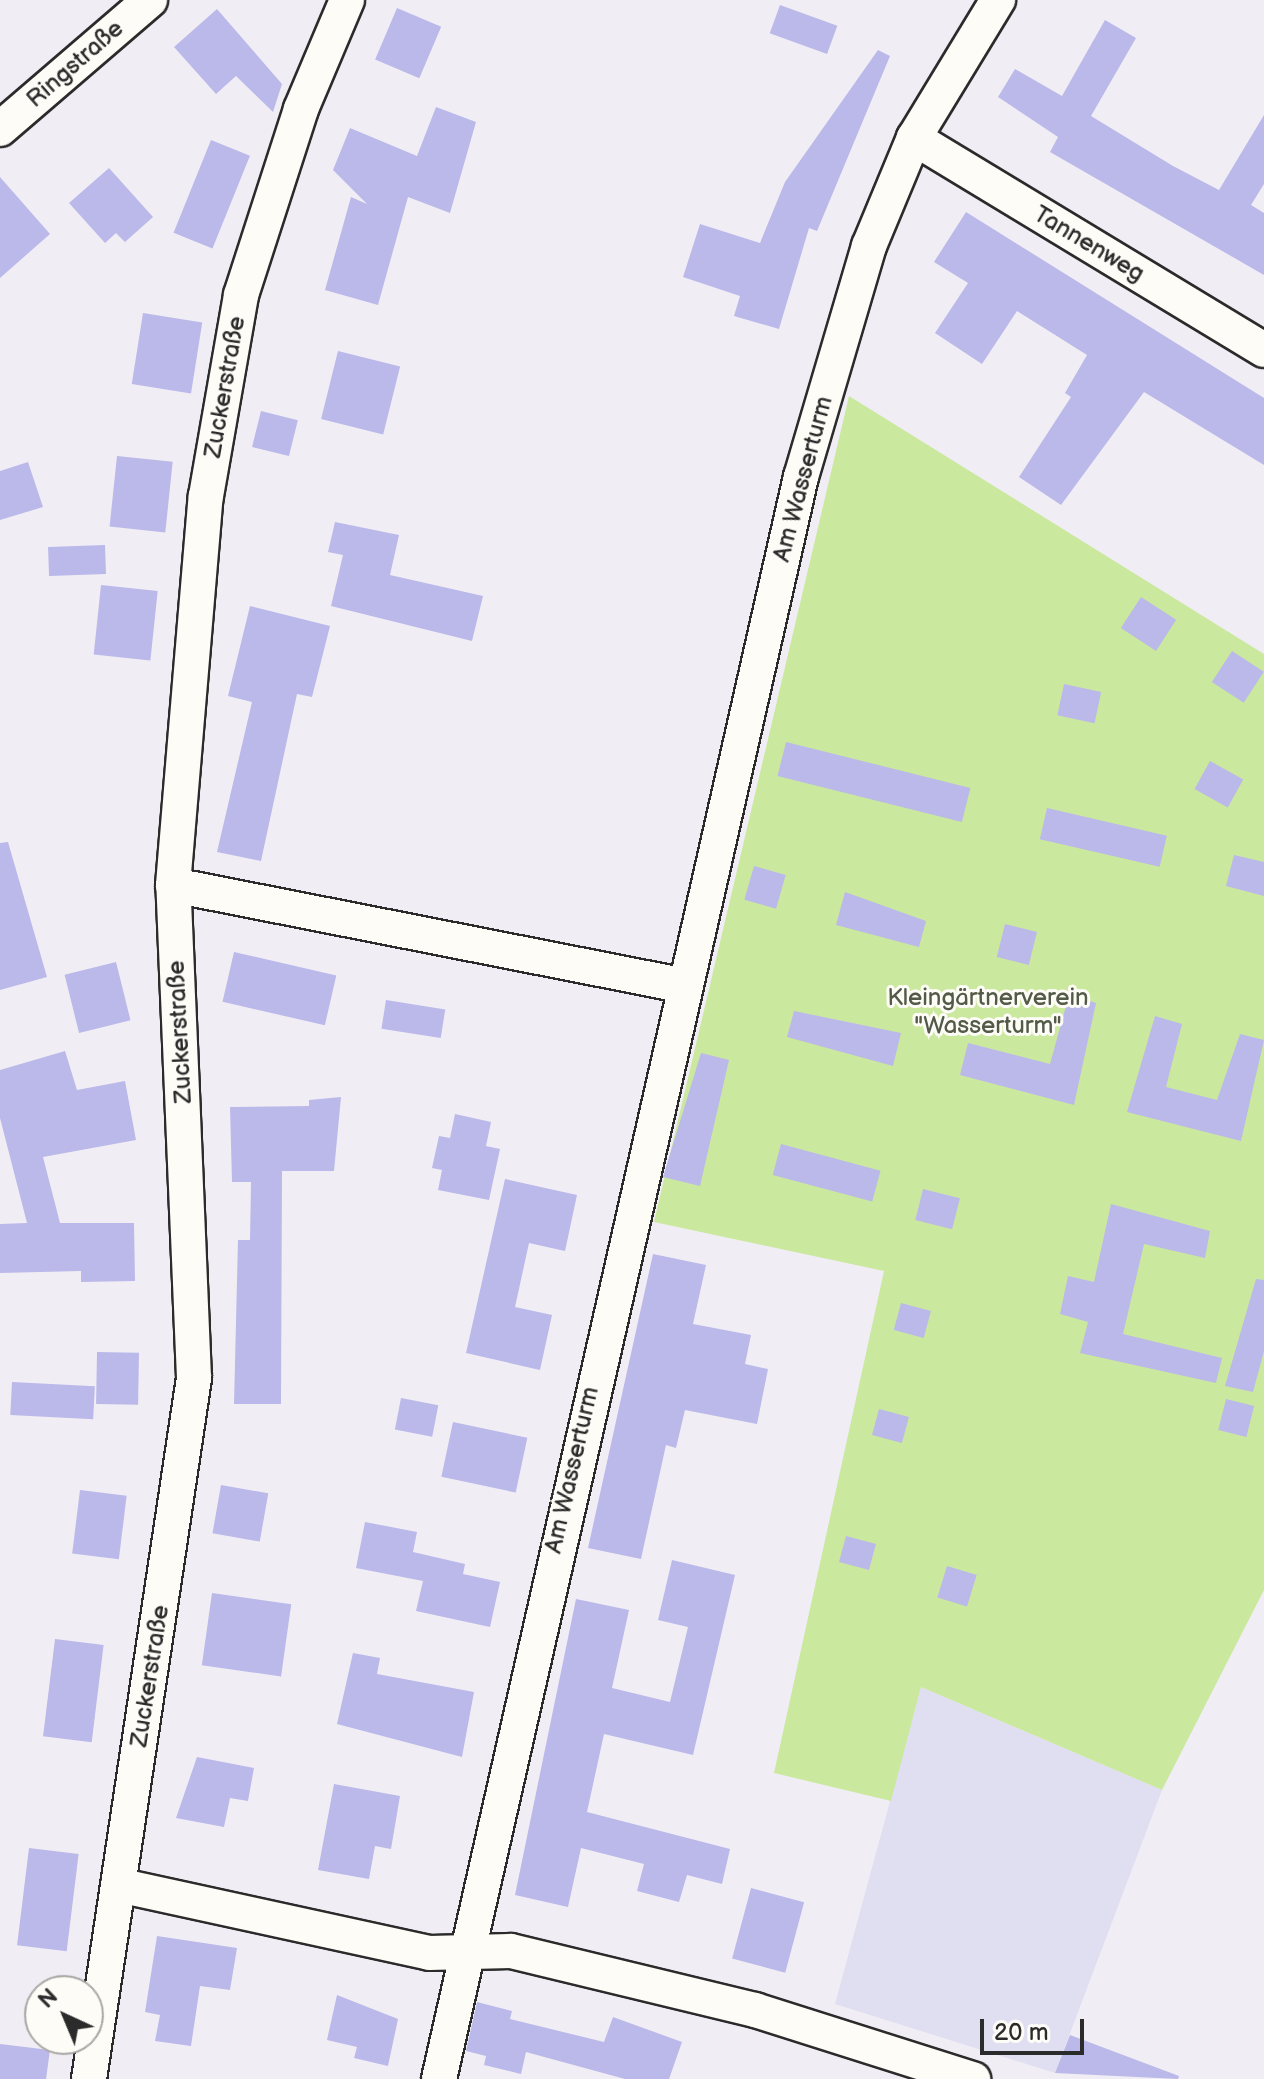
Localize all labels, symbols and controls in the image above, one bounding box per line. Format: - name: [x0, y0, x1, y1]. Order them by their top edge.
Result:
- street label: Ringstraße: [21, 14, 129, 114]
- street label: Tannenweg: [1028, 200, 1150, 288]
- street label: Zuckerstraße: [198, 314, 252, 460]
- street label: Am Wasserturm: [767, 393, 839, 565]
- street label: Zuckerstraße: [162, 960, 198, 1104]
- park label: Kleingärtnerverein "Wasserturm": [887, 984, 1089, 1040]
- street label: Am Wasserturm: [539, 1383, 605, 1557]
- street label: Zuckerstraße: [125, 1603, 175, 1749]
- north arrow: [24, 1975, 104, 2055]
- text: N: [33, 1983, 64, 2014]
- scale bar: [984, 2003, 1088, 2053]
- text: 20 m: [994, 2018, 1049, 2047]

